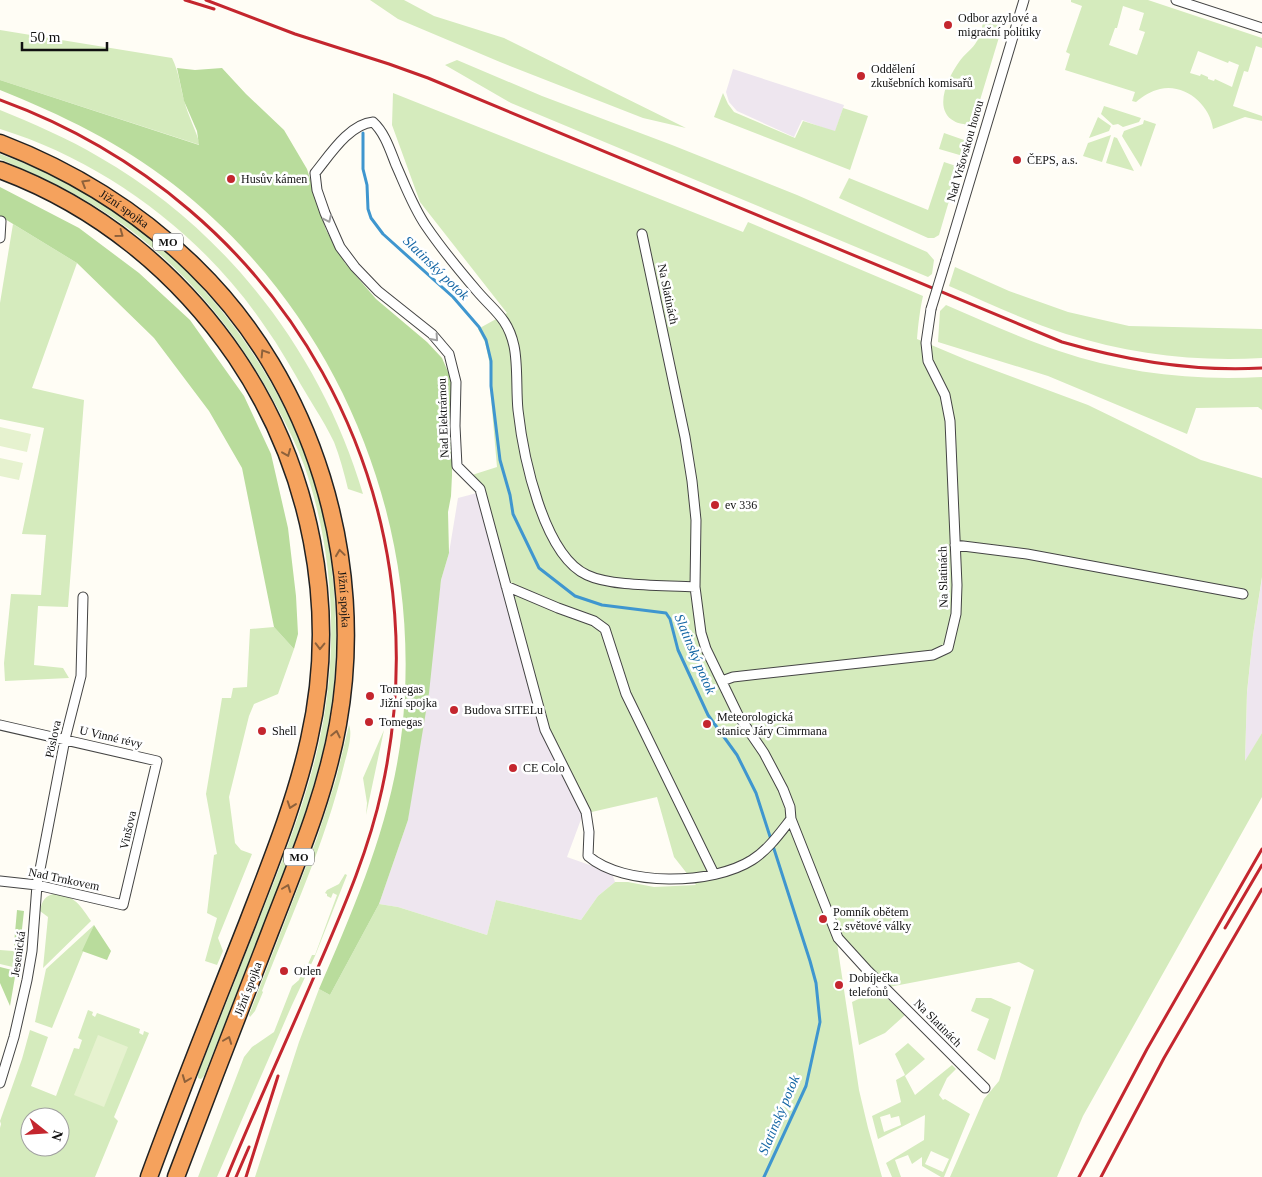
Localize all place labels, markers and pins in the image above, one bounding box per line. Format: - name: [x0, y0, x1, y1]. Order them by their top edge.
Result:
- place label: Odbor azylové a migrační politiky: [958, 11, 1041, 39]
- marker: Odbor azylové a migrační politiky: [942, 19, 954, 31]
- place label: Oddělení zkušebních komisařů: [871, 62, 973, 90]
- marker: Oddělení zkušebních komisařů: [855, 70, 867, 82]
- place label: ČEPS, a.s.: [1027, 153, 1078, 167]
- marker: ČEPS, a.s.: [1011, 154, 1023, 166]
- place label: Husův kámen: [241, 172, 307, 186]
- marker: Husův kámen: [225, 173, 237, 185]
- place label: ev 336: [725, 498, 757, 512]
- marker: ev 336: [709, 499, 721, 511]
- place label: Tomegas Jižní spojka: [380, 682, 438, 710]
- marker: Tomegas Jižní spojka: [364, 690, 376, 702]
- place label: Budova SITELu: [464, 703, 543, 717]
- marker: Budova SITELu: [448, 704, 460, 716]
- place label: Meteorologická stanice Járy Cimrmana: [717, 710, 828, 738]
- place label: Tomegas: [379, 715, 422, 729]
- marker: Tomegas: [363, 716, 375, 728]
- marker: Meteorologická stanice Járy Cimrmana: [701, 718, 713, 730]
- place label: Shell: [272, 724, 297, 738]
- marker: Shell: [256, 725, 268, 737]
- place label: CE Colo: [523, 761, 565, 775]
- marker: CE Colo: [507, 762, 519, 774]
- place label: Pomník obětem 2. světové války: [833, 905, 911, 933]
- marker: Pomník obětem 2. světové války: [817, 913, 829, 925]
- place label: Orlen: [294, 964, 321, 978]
- marker: Orlen: [278, 965, 290, 977]
- place label: Dobíječka telefonů: [849, 971, 899, 999]
- marker: Dobíječka telefonů: [833, 979, 845, 991]

